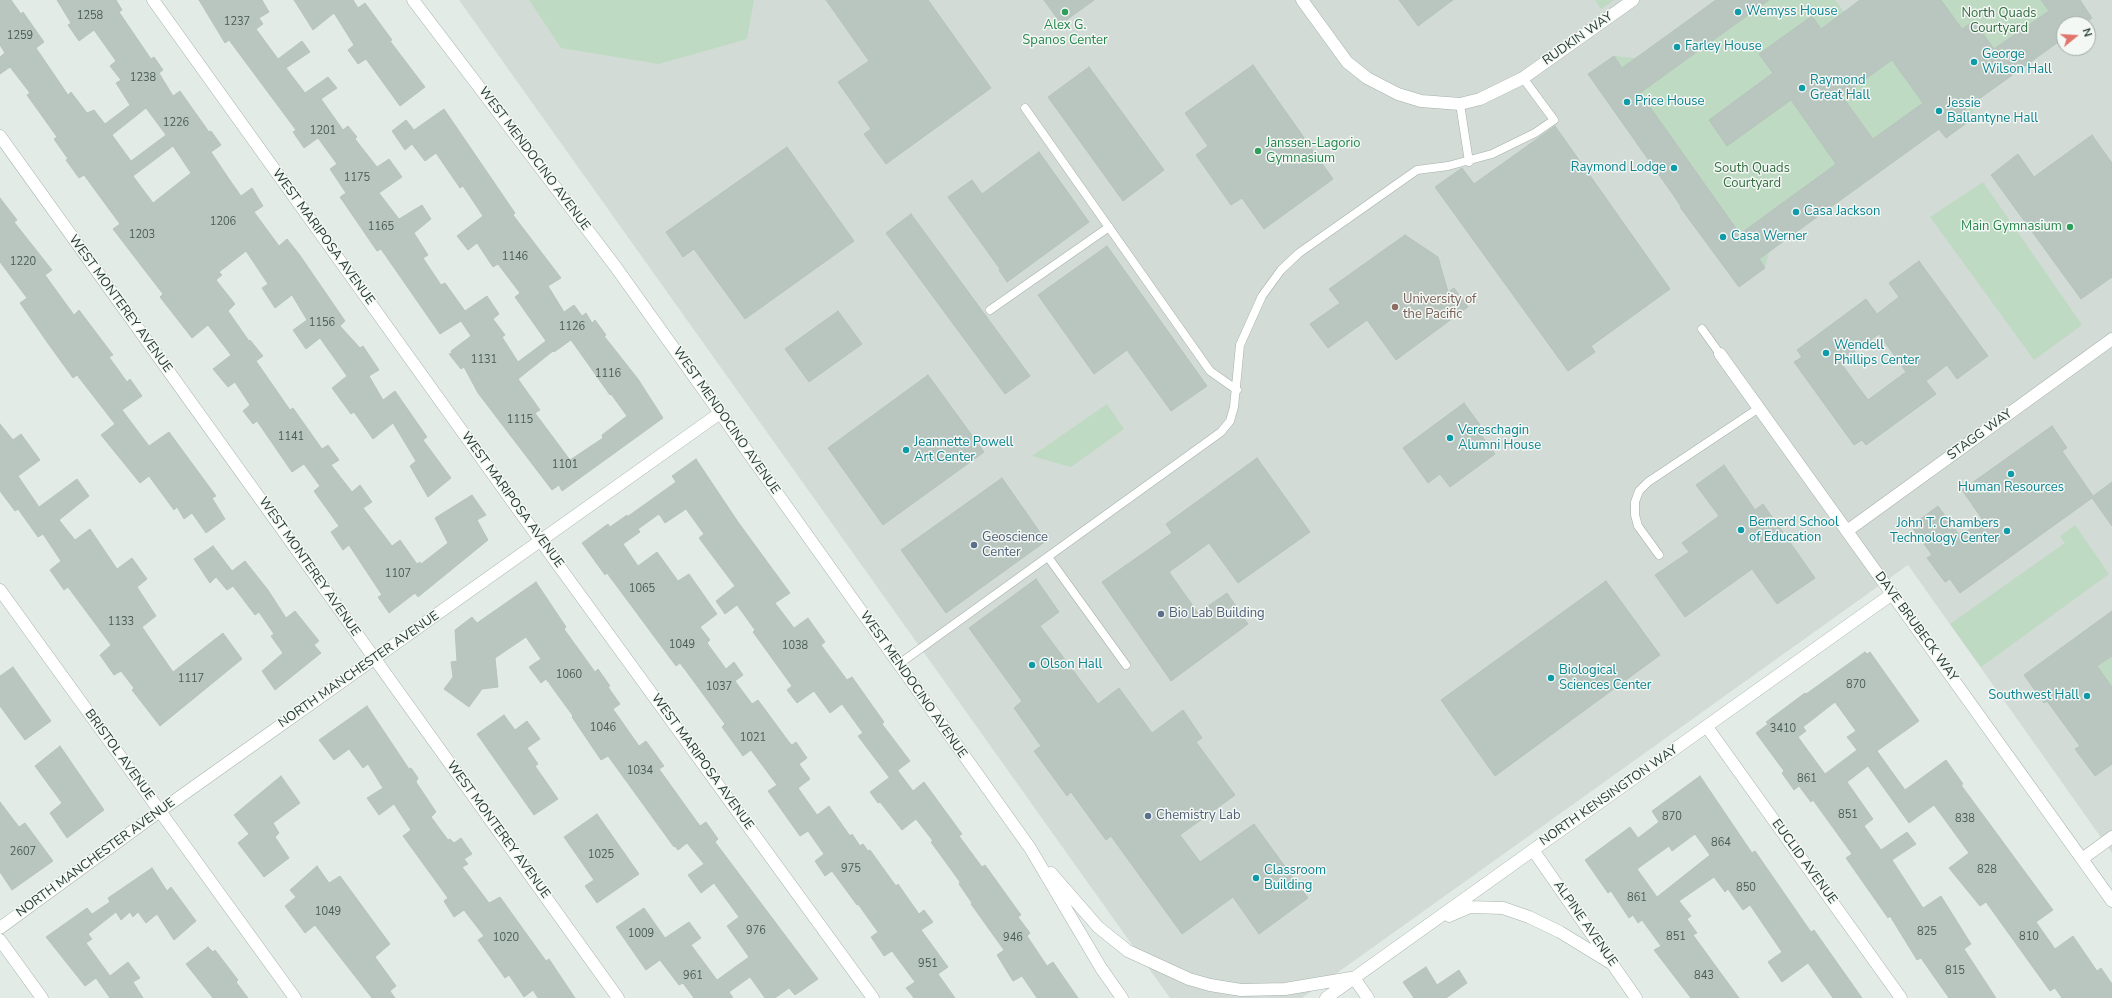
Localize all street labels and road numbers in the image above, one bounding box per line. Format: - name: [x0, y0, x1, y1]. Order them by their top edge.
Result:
- street label: RUDKIN WAY: [1540, 9, 1616, 69]
- street label: WEST MENDOCINO AVENUE: [475, 84, 593, 234]
- street label: WEST MARIPOSA AVENUE: [268, 166, 378, 308]
- street label: WEST MONTEREY AVENUE: [65, 232, 175, 376]
- street label: WEST MENDOCINO AVENUE: [669, 345, 783, 497]
- street label: STAGG WAY: [1945, 406, 2015, 464]
- street label: WEST MARIPOSA AVENUE: [457, 429, 567, 571]
- street label: WEST MONTEREY AVENUE: [255, 495, 363, 639]
- street label: DAVE BRUBECK WAY: [1871, 569, 1961, 685]
- street label: NORTH MANCHESTER AVENUE: [276, 608, 442, 732]
- street label: WEST MENDOCINO AVENUE: [856, 609, 970, 761]
- street label: WEST MARIPOSA AVENUE: [647, 691, 757, 833]
- street label: BRISTOL AVENUE: [81, 707, 157, 803]
- street label: NORTH KENSINGTON WAY: [1537, 742, 1681, 850]
- street label: WEST MONTEREY AVENUE: [443, 758, 553, 902]
- street label: NORTH MANCHESTER AVENUE: [14, 795, 178, 921]
- street label: EUCLID AVENUE: [1768, 817, 1840, 907]
- street label: ALPINE AVENUE: [1550, 878, 1620, 970]

